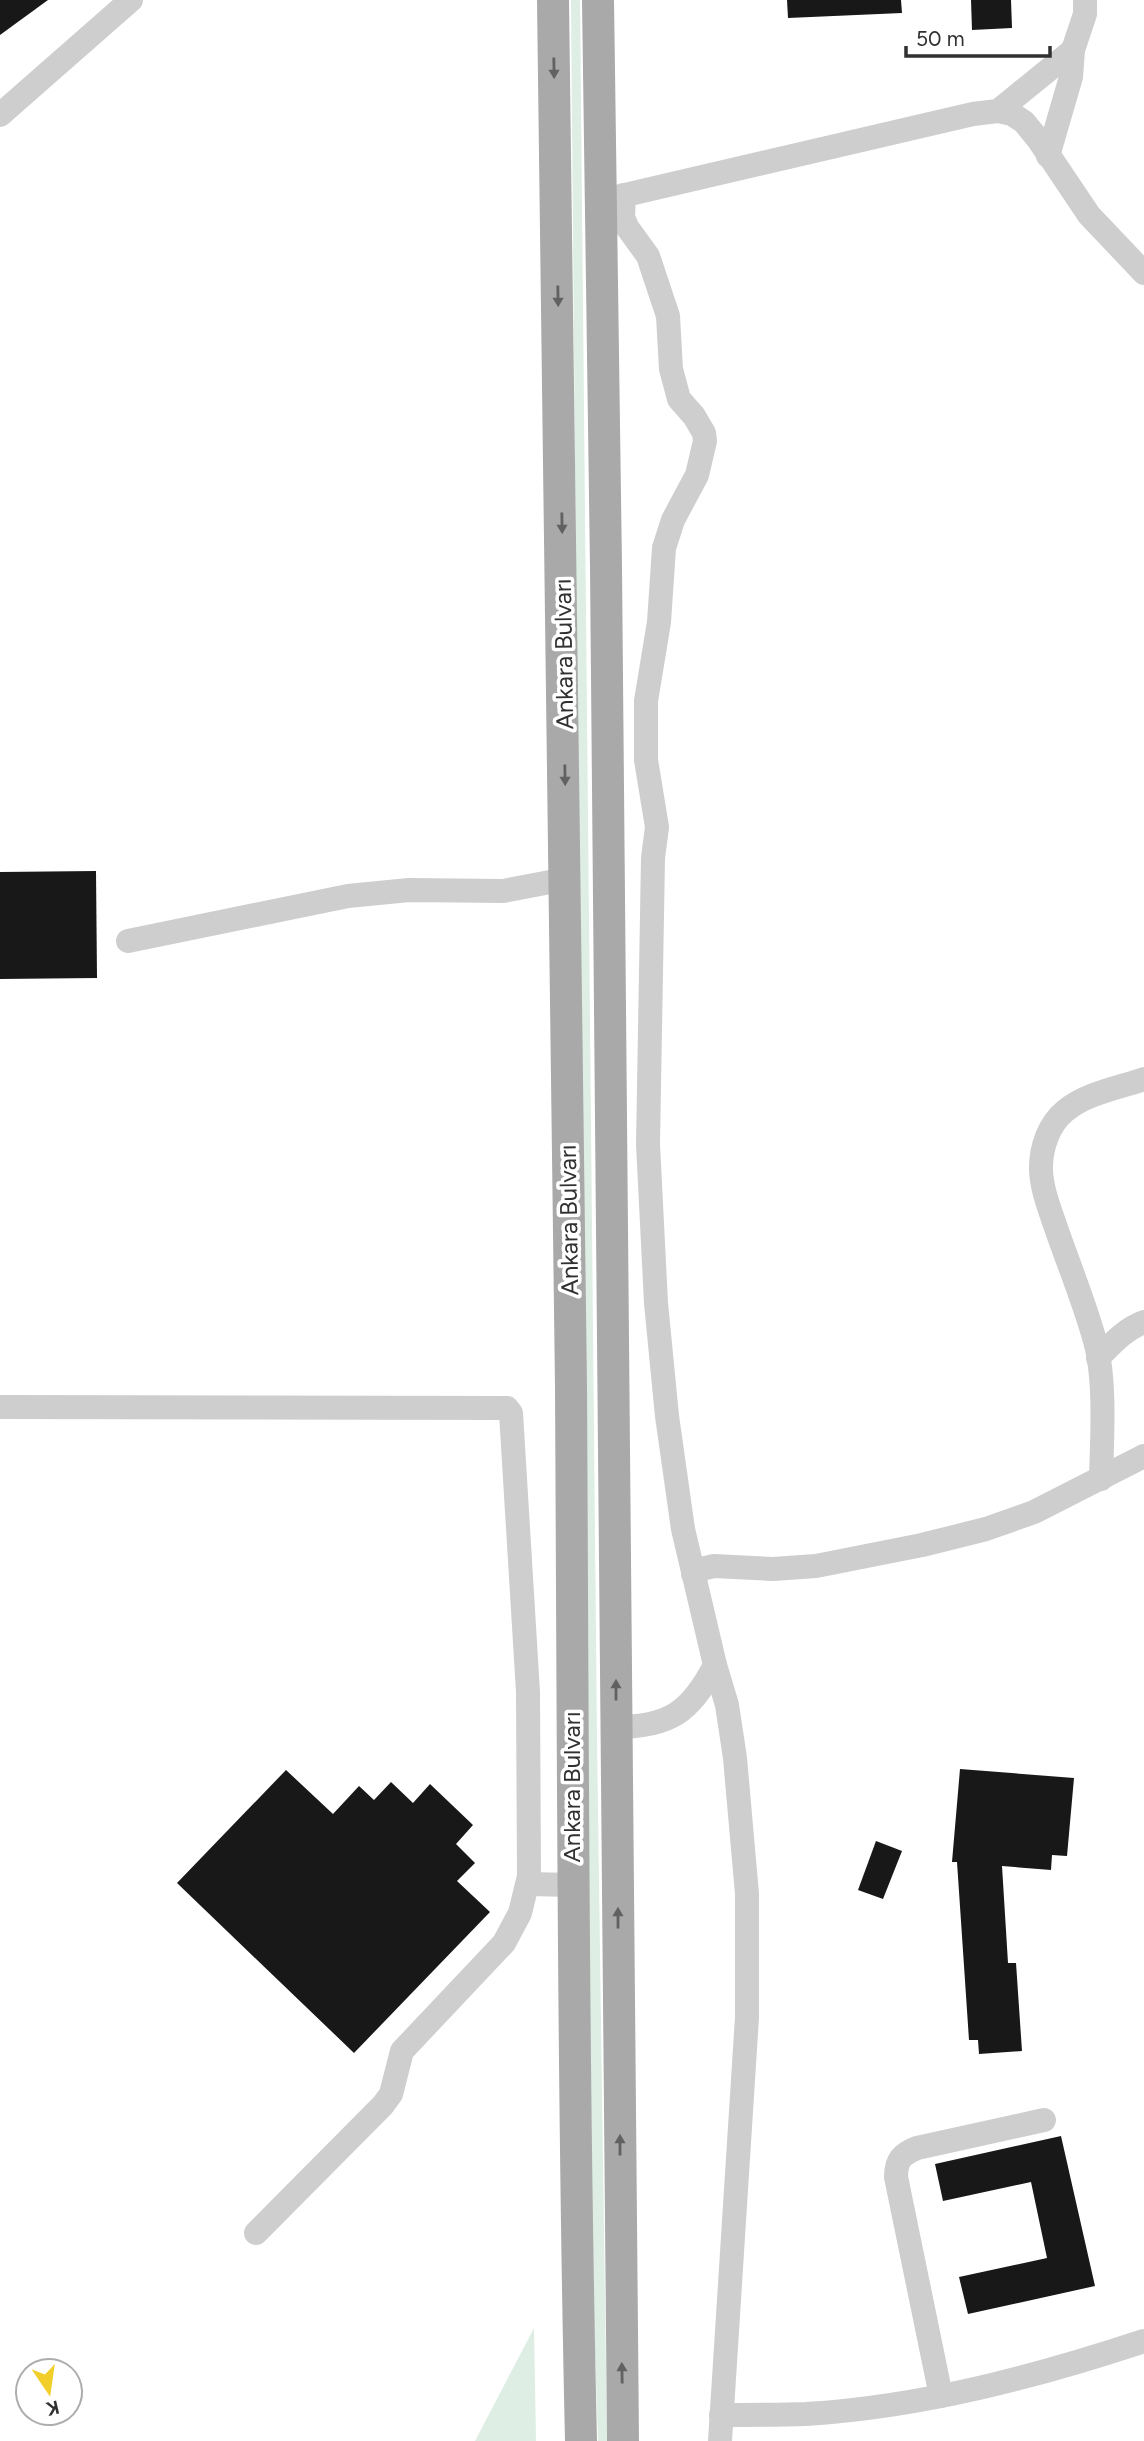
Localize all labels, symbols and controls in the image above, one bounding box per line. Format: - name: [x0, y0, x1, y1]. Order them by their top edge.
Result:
- scale bar: [906, 14, 1050, 58]
- text: 50 m: [916, 26, 965, 51]
- one-way arrow: [549, 57, 560, 79]
- one-way arrow: [552, 285, 564, 307]
- one-way arrow: [556, 512, 567, 534]
- street label: Ankara Bulvarı: [548, 578, 579, 730]
- one-way arrow: [559, 764, 571, 786]
- street label: Ankara Bulvarı: [553, 1144, 584, 1296]
- one-way arrow: [610, 1679, 622, 1701]
- street label: Ankara Bulvarı: [557, 1712, 586, 1863]
- one-way arrow: [612, 1907, 624, 1929]
- one-way arrow: [614, 2134, 625, 2156]
- north arrow: [14, 2357, 84, 2427]
- one-way arrow: [617, 2362, 628, 2384]
- text: K: [44, 2395, 61, 2421]

